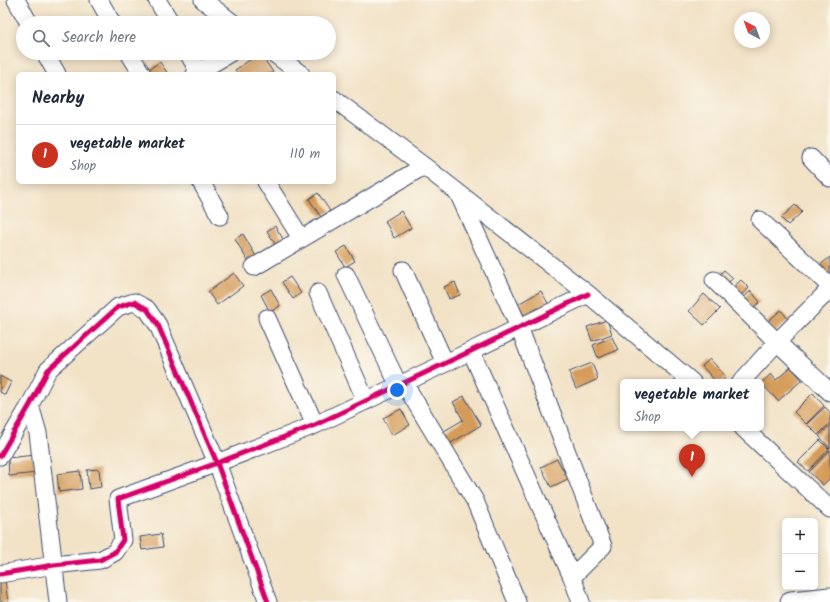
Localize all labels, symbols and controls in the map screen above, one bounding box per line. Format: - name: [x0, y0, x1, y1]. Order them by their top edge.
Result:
- north arrow: [734, 12, 770, 48]
- search box: [16, 16, 336, 60]
- text: Search here: [62, 26, 136, 50]
- icon: search: [30, 27, 52, 49]
- text: Nearby: [32, 85, 84, 112]
- text: vegetable market: [70, 132, 185, 156]
- text: 1: [43, 144, 47, 165]
- text: 110 m: [290, 144, 320, 165]
- text: Shop: [70, 156, 96, 177]
- popup: [620, 379, 764, 431]
- your location: [387, 380, 407, 400]
- text: vegetable market: [634, 383, 750, 407]
- text: Shop: [634, 407, 660, 428]
- pin: 1: [679, 444, 705, 477]
- map controls: [782, 518, 818, 590]
- button: +: [782, 518, 818, 554]
- button: −: [782, 554, 818, 590]

